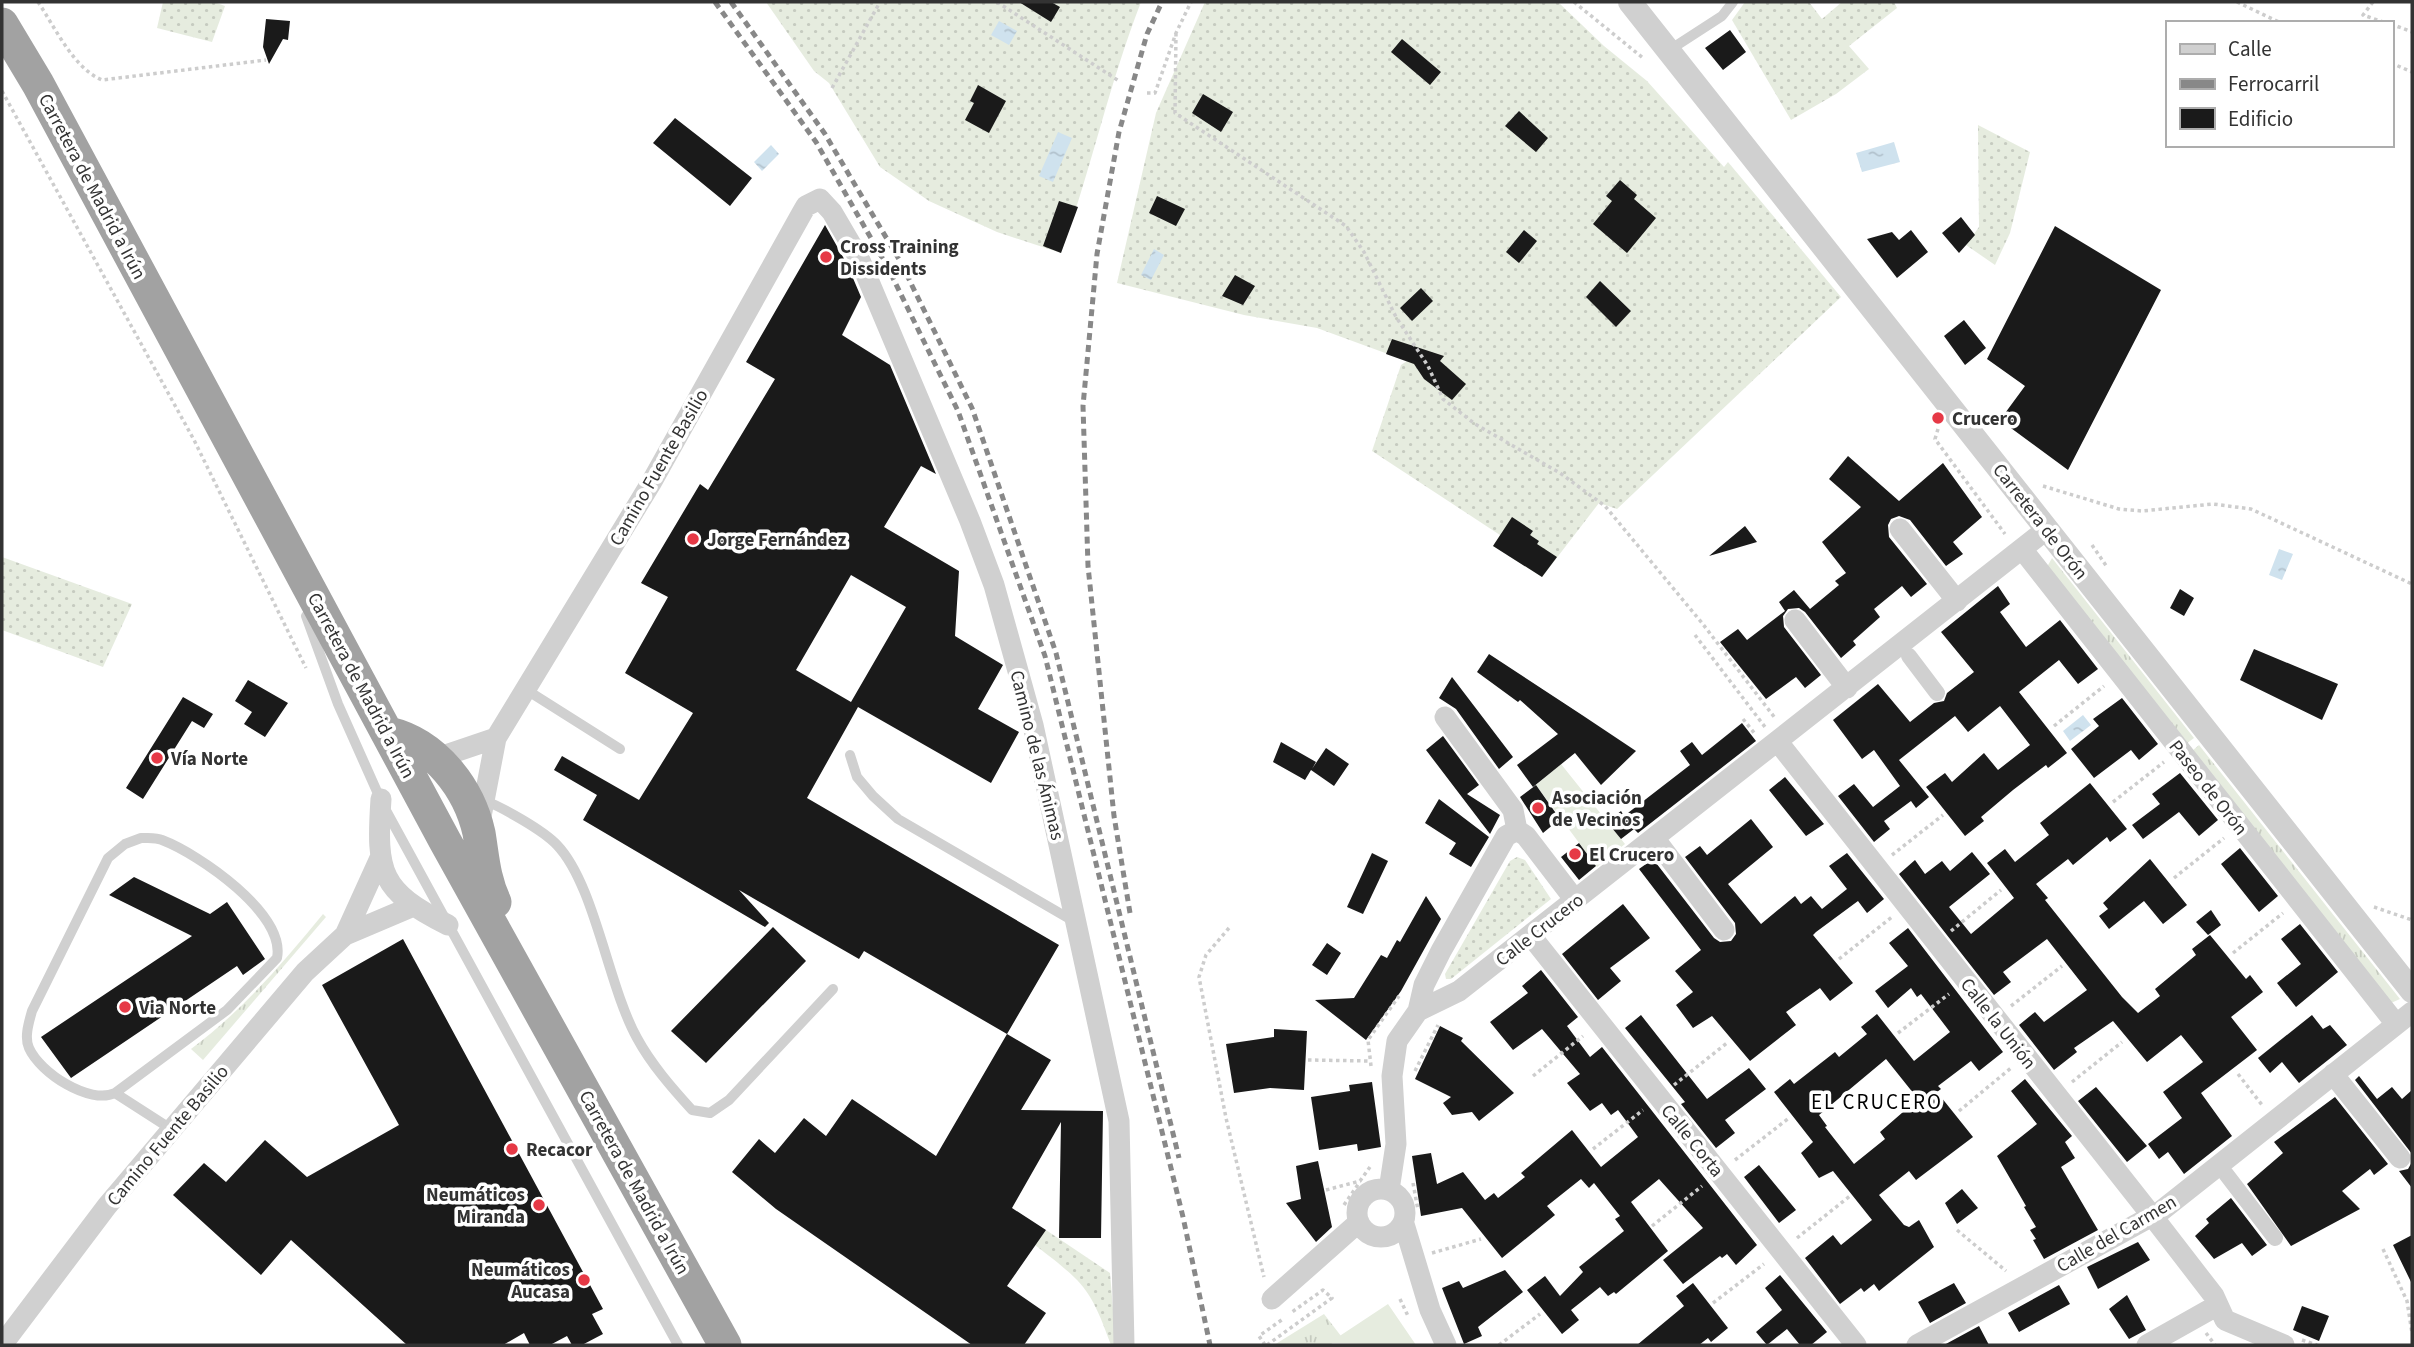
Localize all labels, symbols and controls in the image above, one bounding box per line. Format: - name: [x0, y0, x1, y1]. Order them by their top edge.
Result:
- legend: [2166, 21, 2393, 147]
- text: Calle: [2228, 34, 2272, 64]
- text: Ferrocarril: [2228, 69, 2319, 99]
- street label: Carretera de Madrid a Irún: [31, 89, 152, 284]
- text: Edificio: [2228, 104, 2293, 134]
- place label: Cross Training Dissidents: [840, 234, 959, 283]
- marker: Cross Training Dissidents: [818, 249, 834, 265]
- street label: Camino Fuente Basilio: [603, 384, 715, 551]
- place label: Crucero: [1952, 406, 2018, 433]
- marker: Crucero: [1930, 410, 1946, 426]
- street label: Carretera de Orón: [1986, 458, 2094, 586]
- place label: Jorge Fernández: [707, 527, 846, 554]
- marker: Jorge Fernández: [685, 531, 701, 547]
- street label: Carretera de Madrid a Irún: [300, 588, 421, 783]
- street label: Camino de las Ánimas: [1002, 668, 1071, 843]
- street label: Paseo de Orón: [2162, 735, 2254, 841]
- place label: Vía Norte: [170, 746, 248, 773]
- marker: Vía Norte: [149, 750, 165, 766]
- place label: Asociación de Vecinos: [1551, 785, 1642, 834]
- marker: Asociación de Vecinos: [1530, 800, 1546, 816]
- place label: El Crucero: [1589, 842, 1674, 869]
- marker: El Crucero: [1567, 846, 1583, 862]
- street label: Calle Crucero: [1490, 887, 1590, 973]
- street label: Calle la Unión: [1953, 972, 2042, 1075]
- place label: Via Norte: [138, 995, 216, 1022]
- marker: Via Norte: [117, 999, 133, 1015]
- street label: Camino Fuente Basilio: [101, 1059, 235, 1213]
- street label: Carretera de Madrid a Irún: [572, 1086, 696, 1280]
- district label: EL CRUCERO: [1811, 1087, 1943, 1117]
- street label: Calle Corta: [1654, 1099, 1730, 1183]
- place label: Recacor: [526, 1137, 593, 1164]
- marker: Recacor: [504, 1141, 520, 1157]
- place label: Neumáticos Miranda: [426, 1182, 525, 1231]
- street label: Calle del Carmen: [2052, 1189, 2182, 1280]
- marker: Neumáticos Miranda: [531, 1197, 547, 1213]
- place label: Neumáticos Aucasa: [471, 1257, 570, 1306]
- marker: Neumáticos Aucasa: [576, 1272, 592, 1288]

